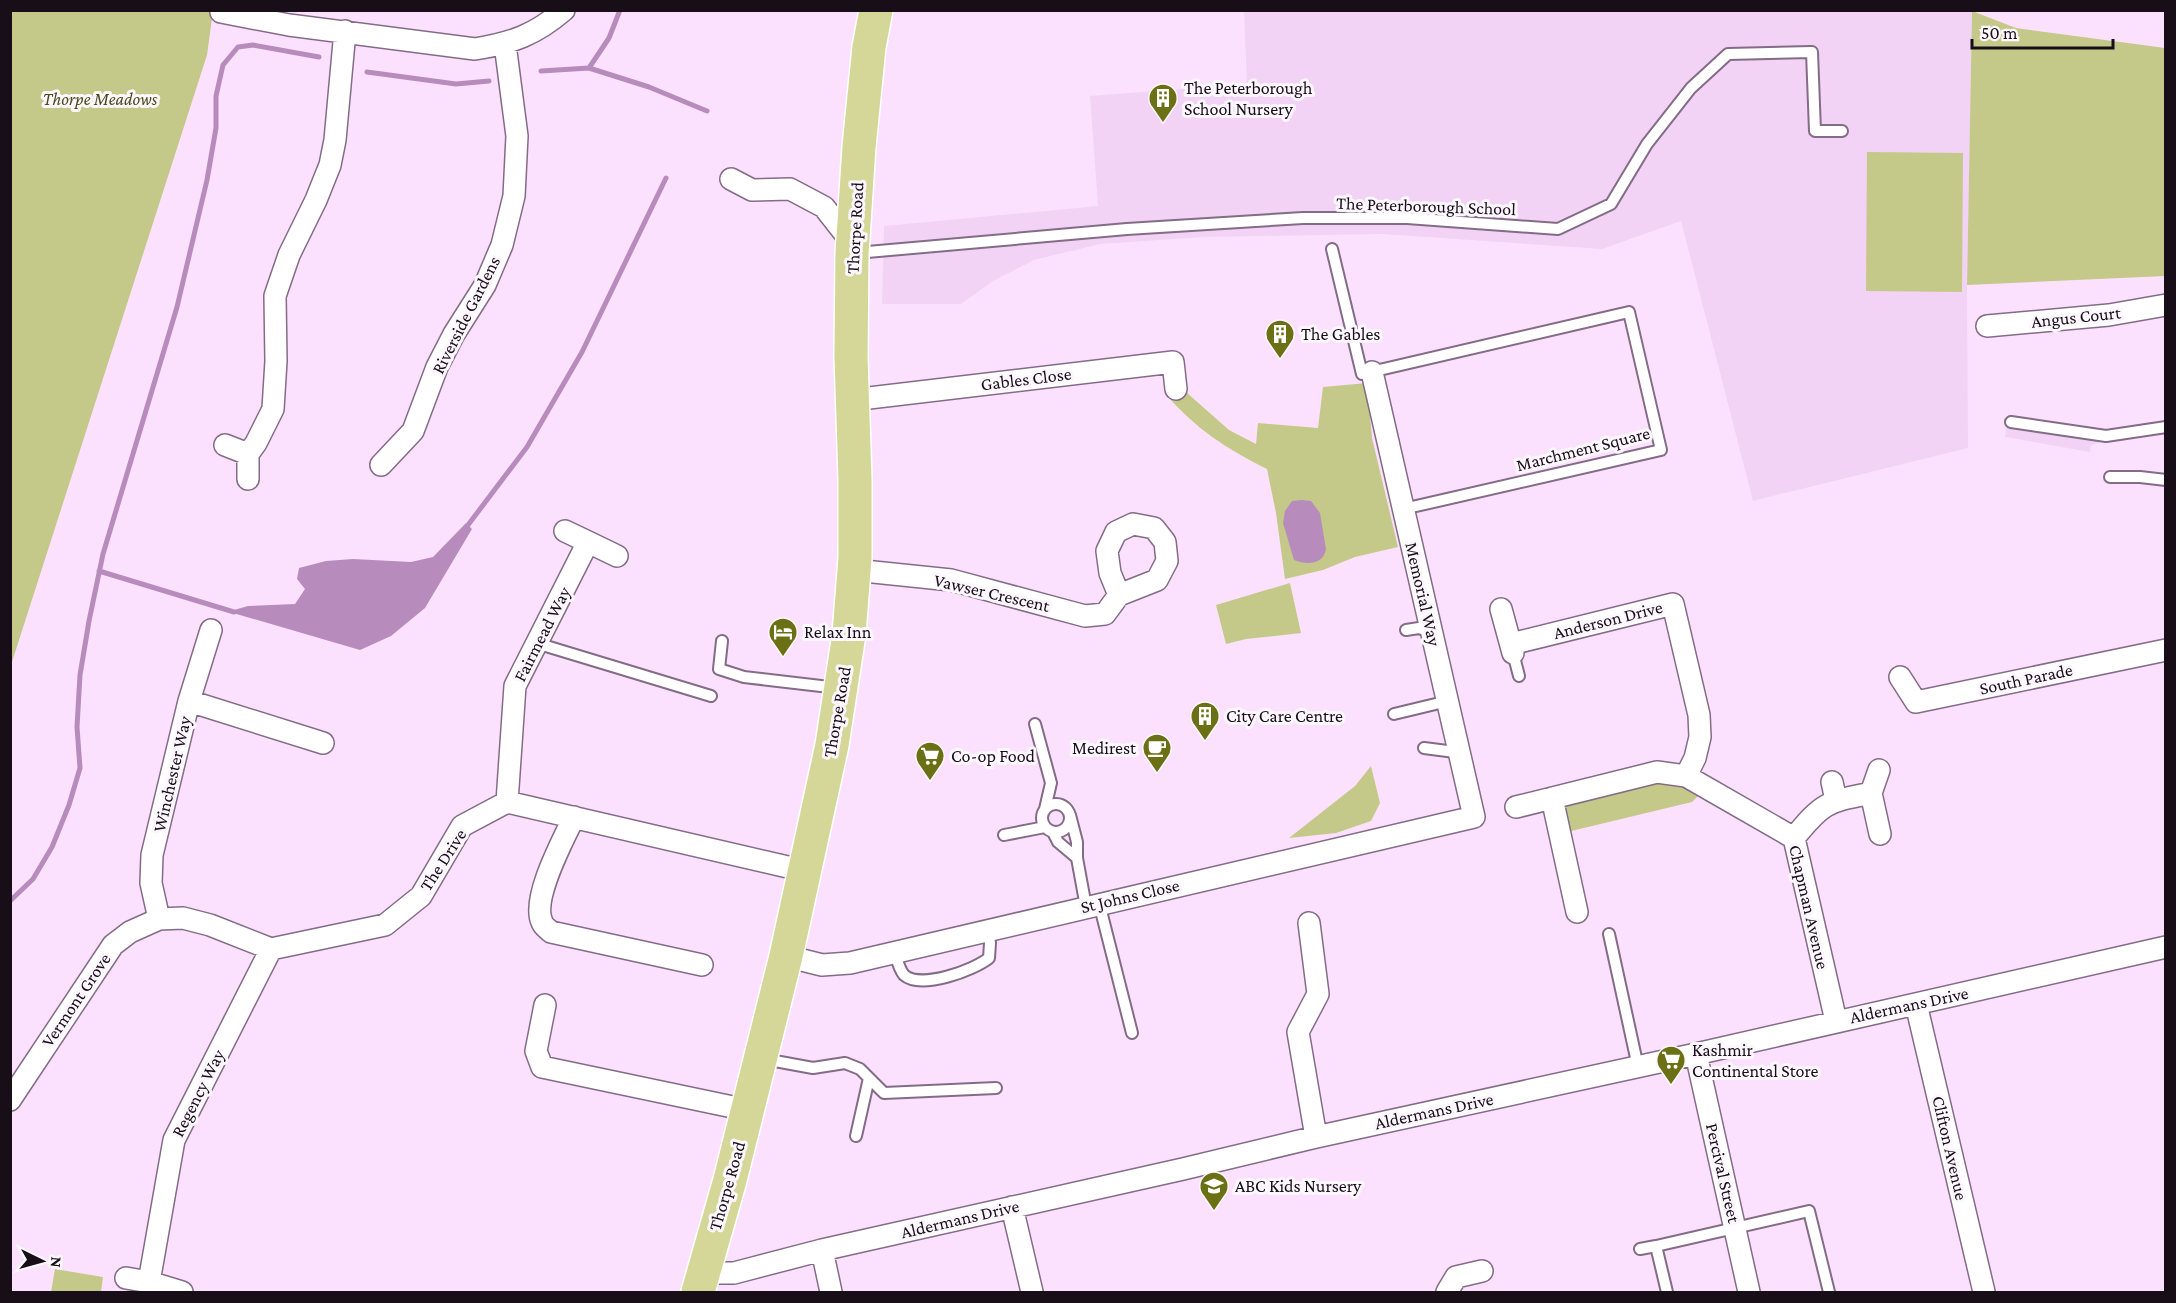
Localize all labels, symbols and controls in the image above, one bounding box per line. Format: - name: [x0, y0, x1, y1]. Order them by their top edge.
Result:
- scale bar: [1972, 12, 2113, 50]
- text: 50 m: [1981, 23, 2018, 43]
- place label: The Peterborough School Nursery: [1184, 78, 1313, 119]
- building icon: The Peterborough School Nursery: [1147, 82, 1179, 124]
- park label: Thorpe Meadows: [43, 89, 158, 109]
- street label: Thorpe Road: [843, 181, 867, 274]
- street label: The Peterborough School: [1336, 193, 1516, 219]
- street label: Riverside Gardens: [428, 253, 504, 377]
- street label: Angus Court: [2030, 302, 2123, 332]
- building icon: The Gables: [1264, 318, 1296, 360]
- place label: The Gables: [1301, 324, 1380, 344]
- street label: Gables Close: [979, 364, 1073, 394]
- street label: Marchment Square: [1514, 423, 1652, 475]
- street label: Memorial Way: [1401, 540, 1445, 649]
- street label: Vawser Crescent: [932, 570, 1053, 616]
- street label: Fairmead Way: [510, 583, 575, 685]
- street label: Anderson Drive: [1551, 597, 1665, 643]
- hotel icon: Relax Inn: [767, 616, 799, 658]
- place label: Relax Inn: [804, 622, 872, 642]
- street label: South Parade: [1978, 659, 2075, 699]
- street label: Thorpe Road: [819, 664, 855, 759]
- building icon: City Care Centre: [1189, 700, 1221, 742]
- place label: City Care Centre: [1226, 706, 1343, 726]
- street label: Winchester Way: [149, 713, 195, 834]
- cafe icon: Medirest: [1141, 732, 1173, 774]
- place label: Medirest: [1072, 738, 1137, 758]
- supermarket icon: Co-op Food: [914, 740, 946, 782]
- place label: Co-op Food: [951, 746, 1036, 766]
- street label: The Drive: [416, 825, 470, 895]
- street label: Chapman Avenue: [1785, 843, 1833, 971]
- street label: St Johns Close: [1079, 875, 1182, 917]
- street label: Vermont Grove: [37, 949, 115, 1051]
- street label: Aldermans Drive: [1848, 983, 1970, 1027]
- place label: Kashmir Continental Store: [1692, 1040, 1819, 1081]
- supermarket icon: Kashmir Continental Store: [1655, 1044, 1687, 1086]
- street label: Regency Way: [167, 1045, 229, 1140]
- street label: Aldermans Drive: [1373, 1089, 1495, 1133]
- street label: Clifton Avenue: [1928, 1094, 1972, 1202]
- street label: Percival Street: [1702, 1121, 1744, 1226]
- street label: Thorpe Road: [705, 1139, 749, 1233]
- school or university icon: ABC Kids Nursery: [1198, 1170, 1230, 1212]
- place label: ABC Kids Nursery: [1235, 1176, 1362, 1196]
- street label: Aldermans Drive: [899, 1196, 1021, 1242]
- north arrow: [12, 1231, 72, 1291]
- text: N: [47, 1256, 65, 1269]

